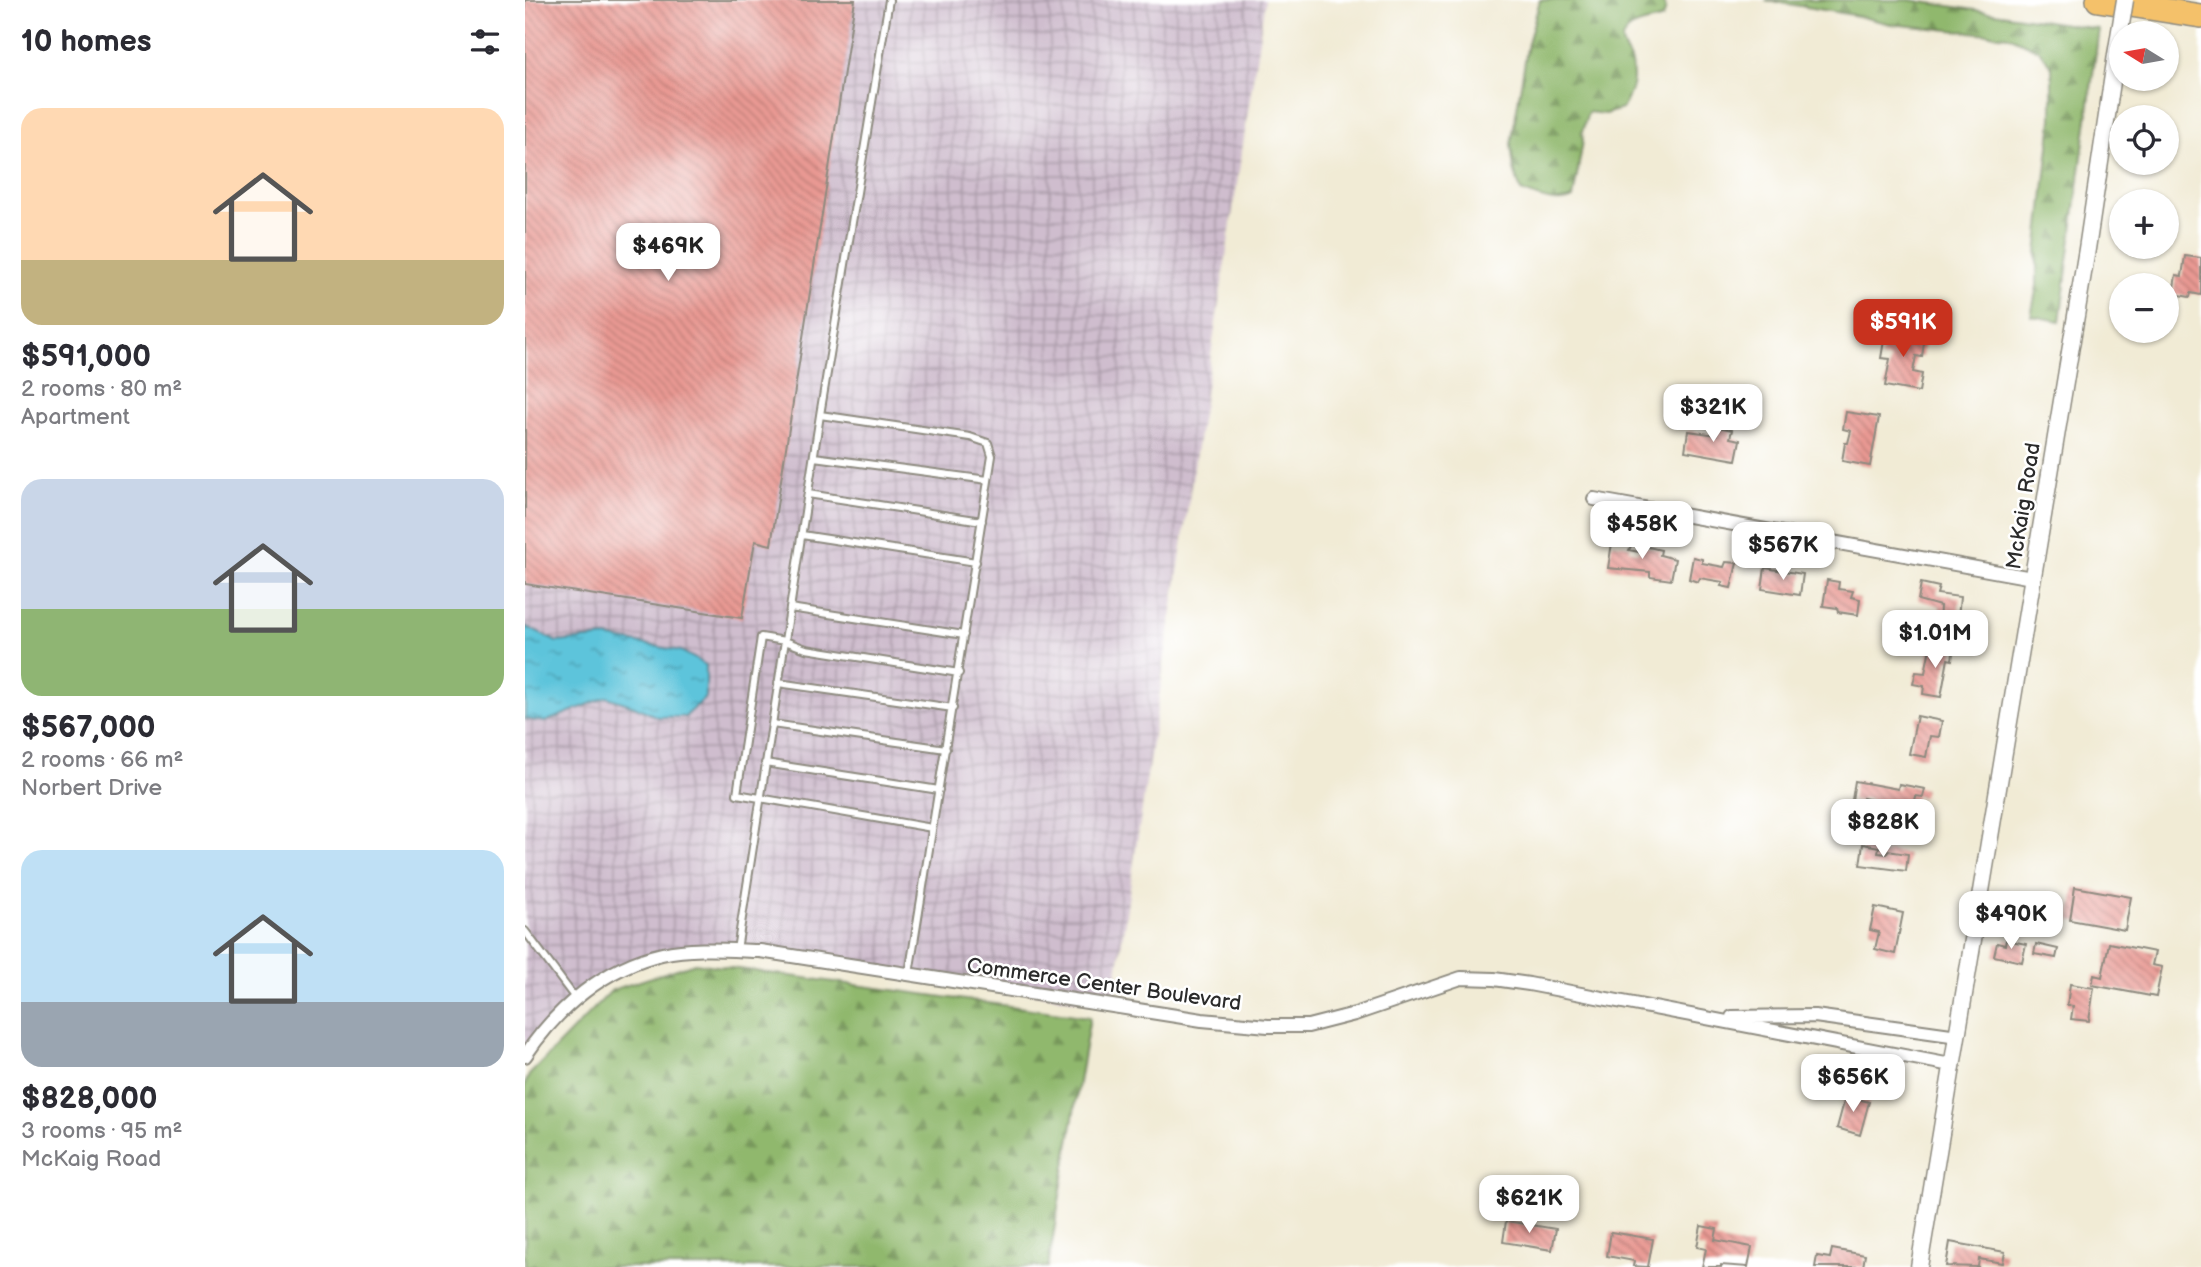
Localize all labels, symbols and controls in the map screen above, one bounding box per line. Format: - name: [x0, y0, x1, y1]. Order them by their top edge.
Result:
- north arrow: [2109, 21, 2179, 91]
- map controls: [2109, 21, 2179, 343]
- icon: filters: [466, 23, 504, 61]
- text: 10 homes: [21, 24, 152, 60]
- button: locate: [2109, 105, 2179, 175]
- icon: home: [200, 154, 326, 280]
- button: +: [2109, 189, 2179, 259]
- pin: $469K: [619, 224, 717, 283]
- text: $469K: [632, 232, 704, 260]
- button: −: [2109, 273, 2179, 343]
- pin: $591K: [1854, 300, 1952, 359]
- text: $591K: [1869, 308, 1937, 336]
- text: $591,000: [21, 339, 151, 375]
- text: 2 rooms · 80 m²: [21, 375, 182, 403]
- pin: $321K: [1664, 384, 1762, 444]
- text: $321K: [1679, 393, 1747, 421]
- text: Apartment: [21, 403, 130, 431]
- street label: McKaig Road: [2001, 441, 2046, 571]
- pin: $458K: [1593, 502, 1691, 561]
- text: $458K: [1606, 510, 1678, 538]
- pin: $567K: [1734, 522, 1832, 582]
- icon: home: [200, 525, 326, 651]
- text: $567K: [1748, 531, 1818, 559]
- pin: $1.01M: [1878, 610, 1992, 670]
- text: $1.01M: [1898, 619, 1972, 647]
- text: $567,000: [21, 710, 156, 746]
- text: 2 rooms · 66 m²: [21, 746, 183, 774]
- text: Norbert Drive: [21, 774, 162, 802]
- pin: $828K: [1834, 800, 1932, 859]
- text: $828K: [1847, 808, 1919, 836]
- pin: $490K: [1962, 892, 2060, 951]
- icon: home: [200, 896, 326, 1022]
- text: $490K: [1975, 900, 2047, 928]
- street label: Commerce Center Boulevard: [965, 953, 1243, 1016]
- pin: $656K: [1804, 1054, 1902, 1114]
- text: $656K: [1817, 1063, 1889, 1091]
- text: $828,000: [21, 1081, 158, 1117]
- text: 3 rooms · 95 m²: [21, 1117, 182, 1145]
- text: McKaig Road: [21, 1145, 161, 1173]
- pin: $621K: [1480, 1176, 1578, 1235]
- text: $621K: [1495, 1184, 1563, 1212]

